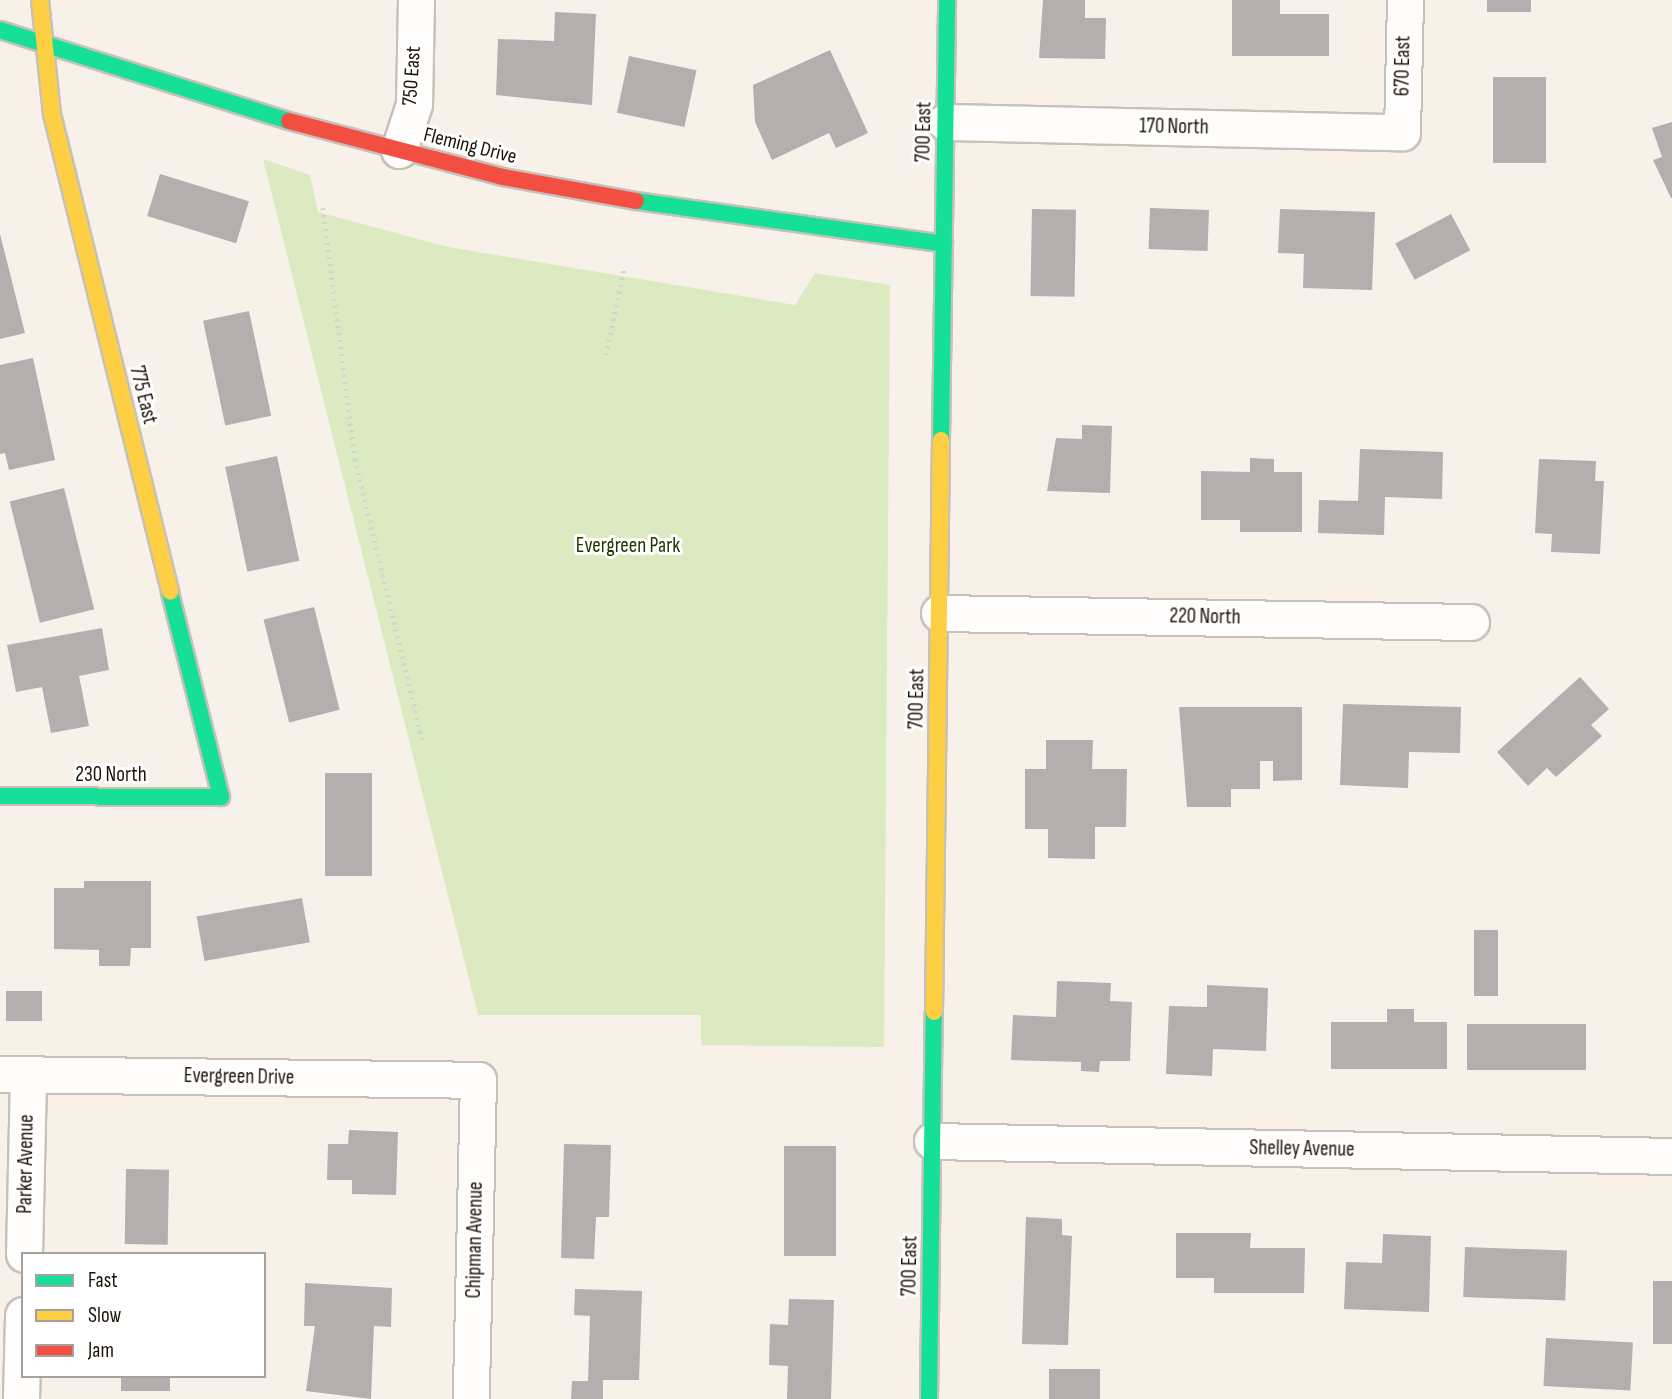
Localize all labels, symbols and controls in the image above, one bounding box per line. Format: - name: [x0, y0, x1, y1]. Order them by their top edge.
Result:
- street label: 670 East: [1390, 35, 1416, 97]
- street label: 750 East: [397, 45, 427, 107]
- street label: 700 East: [911, 101, 937, 163]
- street label: 170 North: [1139, 114, 1209, 140]
- street label: Fleming Drive: [421, 122, 519, 170]
- street label: 775 East: [124, 363, 162, 427]
- park label: Evergreen Park: [576, 533, 680, 559]
- street label: 220 North: [1169, 604, 1241, 630]
- street label: 700 East: [904, 668, 930, 730]
- street label: 230 North: [75, 762, 147, 788]
- street label: Evergreen Drive: [184, 1063, 294, 1091]
- street label: Parker Avenue: [13, 1114, 39, 1214]
- street label: Shelley Avenue: [1249, 1135, 1355, 1163]
- street label: Chipman Avenue: [461, 1181, 489, 1299]
- street label: 700 East: [897, 1235, 923, 1297]
- legend: [21, 1252, 266, 1378]
- text: Fast: [88, 1268, 118, 1293]
- text: Slow: [88, 1303, 121, 1328]
- text: Jam: [88, 1338, 114, 1363]

